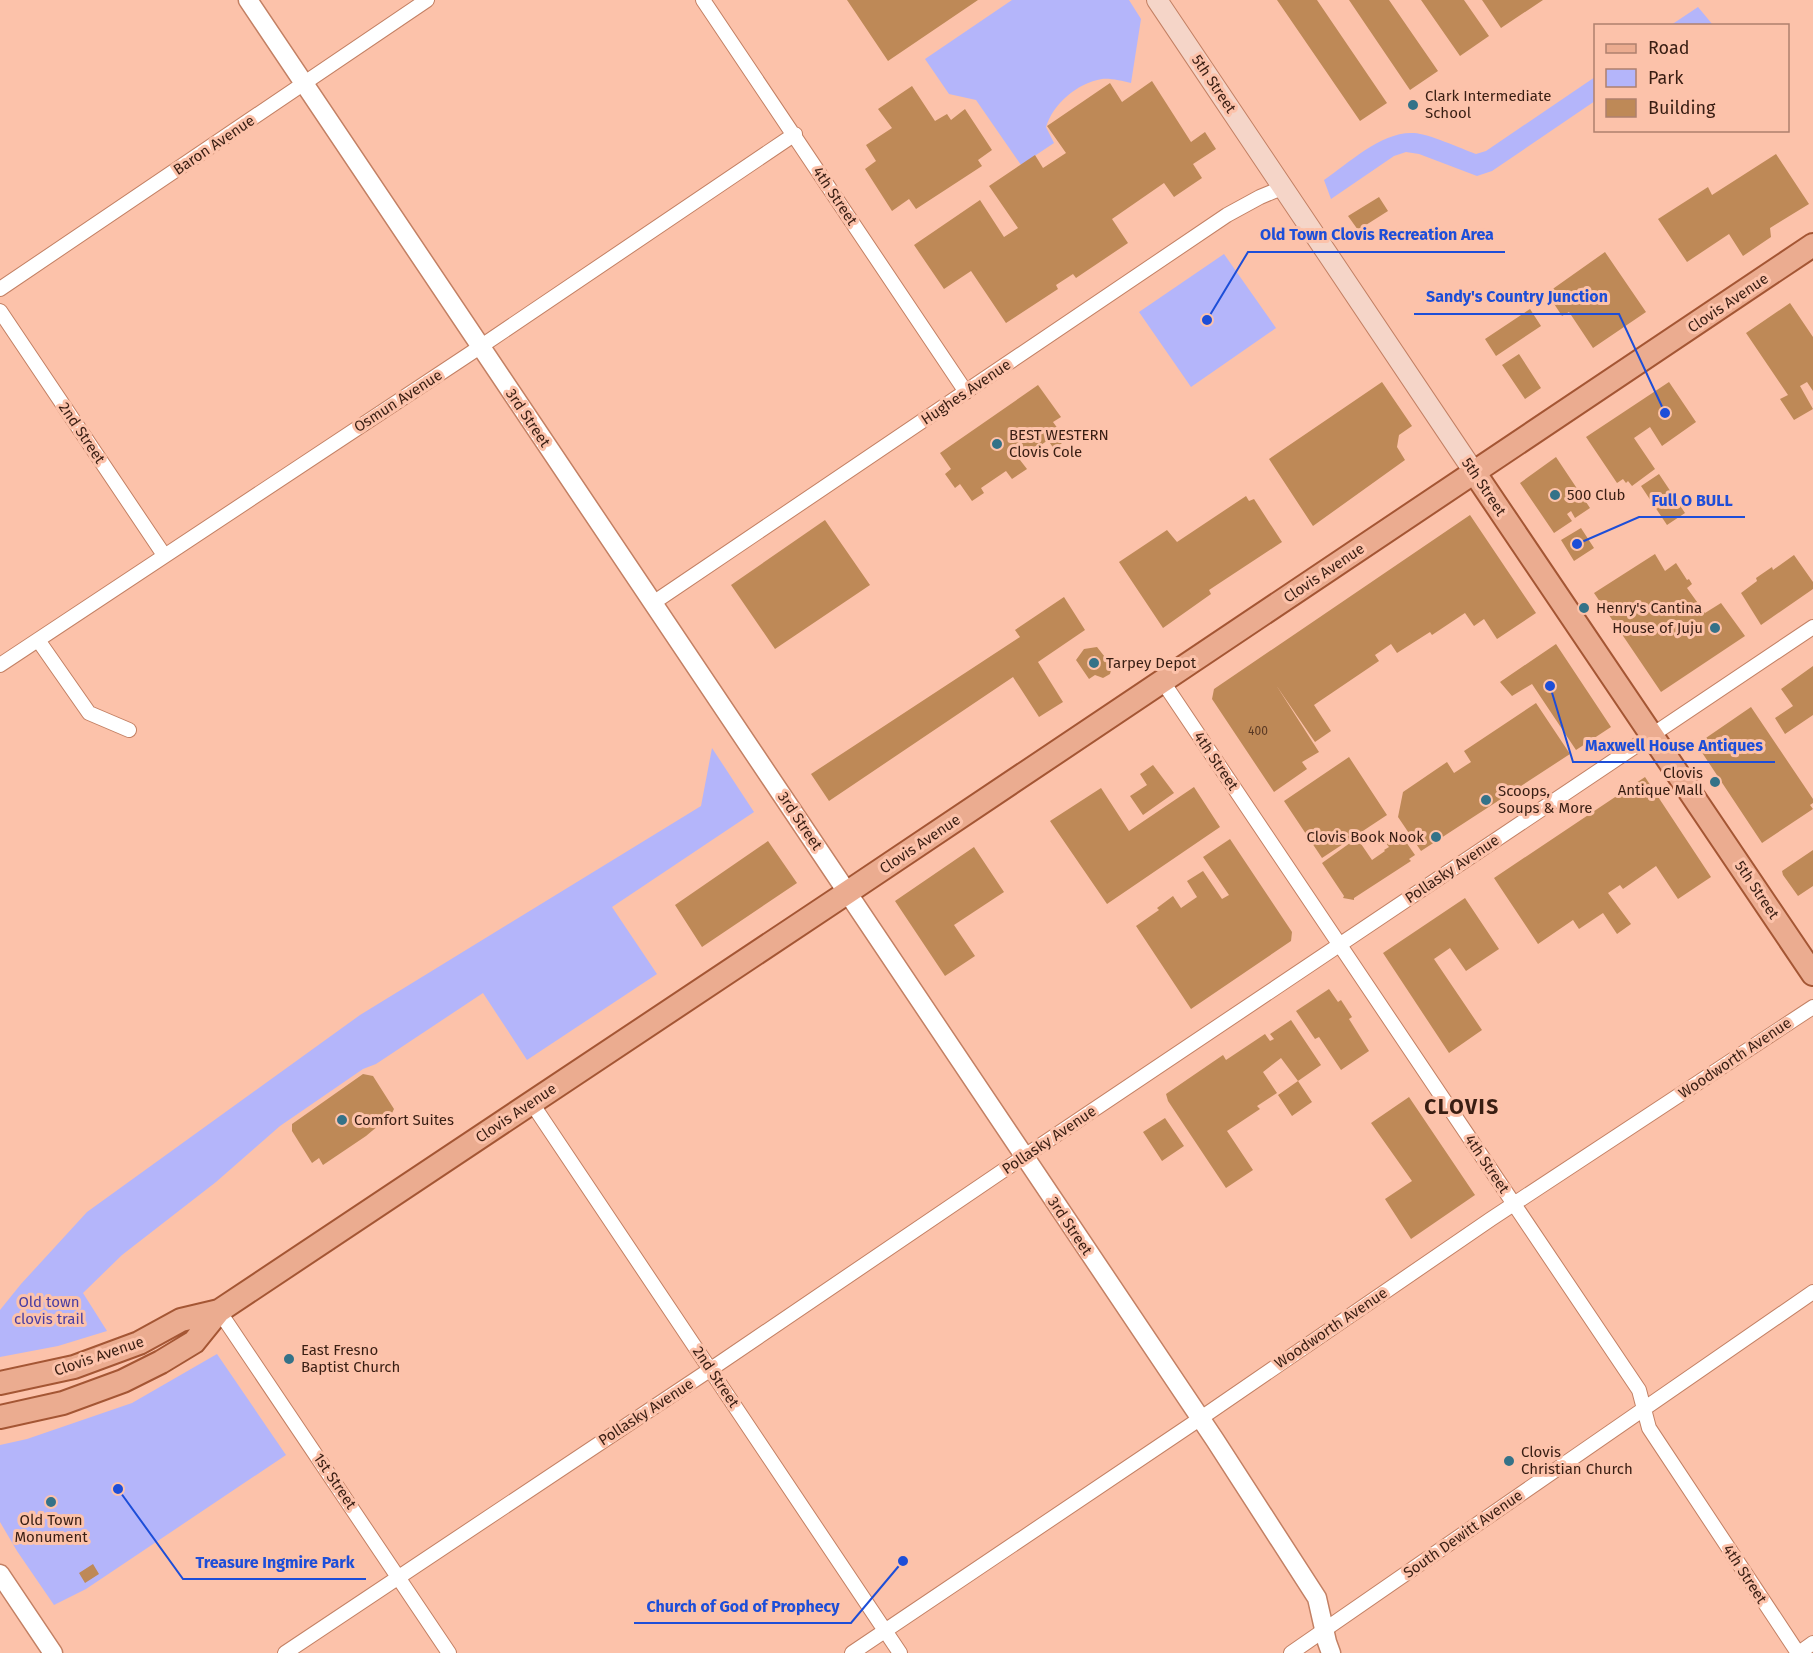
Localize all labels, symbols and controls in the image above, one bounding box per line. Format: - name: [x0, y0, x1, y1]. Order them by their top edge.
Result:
- legend: [1594, 24, 1789, 132]
- text: Road: [1648, 37, 1690, 59]
- street label: 5th Street: [1188, 51, 1240, 117]
- text: Park: [1648, 67, 1684, 89]
- place label: Clark Intermediate School: [1425, 87, 1551, 122]
- text: Building: [1648, 97, 1716, 119]
- marker: Clark Intermediate School: [1406, 98, 1420, 112]
- street label: Baron Avenue: [170, 111, 258, 179]
- street label: 4th Street: [809, 163, 861, 229]
- callout: Old Town Clovis Recreation Area: [1248, 218, 1505, 252]
- text: Old Town Clovis Recreation Area: [1260, 225, 1494, 244]
- street label: Clovis Avenue: [1684, 269, 1772, 337]
- callout: Sandy's Country Junction: [1414, 280, 1619, 314]
- text: Sandy's Country Junction: [1426, 287, 1608, 306]
- street label: Hughes Avenue: [918, 355, 1014, 429]
- street label: Osmun Avenue: [351, 366, 445, 436]
- street label: 3rd Street: [502, 385, 554, 451]
- street label: 2nd Street: [55, 399, 109, 467]
- place label: BEST WESTERN Clovis Cole: [1009, 426, 1109, 461]
- marker: BEST WESTERN Clovis Cole: [990, 437, 1004, 451]
- street label: 5th Street: [1458, 454, 1510, 520]
- callout: Full O BULL: [1639, 483, 1745, 517]
- place label: 500 Club: [1567, 486, 1626, 504]
- marker: 500 Club: [1548, 488, 1562, 502]
- text: Full O BULL: [1651, 491, 1733, 510]
- street label: Clovis Avenue: [1280, 539, 1368, 607]
- place label: Henry's Cantina: [1596, 599, 1702, 617]
- marker: Henry's Cantina: [1577, 601, 1591, 615]
- place label: House of Juju: [1612, 619, 1703, 637]
- marker: House of Juju: [1708, 621, 1722, 635]
- place label: Tarpey Depot: [1106, 654, 1197, 672]
- marker: Tarpey Depot: [1087, 656, 1101, 670]
- house number: 400: [1248, 724, 1268, 738]
- street label: 4th Street: [1190, 728, 1242, 794]
- callout: Maxwell House Antiques: [1573, 728, 1775, 762]
- text: Maxwell House Antiques: [1585, 736, 1763, 755]
- place label: Clovis Antique Mall: [1618, 764, 1704, 799]
- marker: Clovis Antique Mall: [1708, 775, 1722, 789]
- place label: Scoops, Soups & More: [1498, 782, 1592, 817]
- street label: 3rd Street: [774, 788, 826, 854]
- marker: Scoops, Soups & More: [1479, 793, 1493, 807]
- street label: Clovis Avenue: [876, 810, 964, 878]
- place label: Clovis Book Nook: [1306, 828, 1424, 846]
- marker: Clovis Book Nook: [1429, 830, 1443, 844]
- street label: Pollasky Avenue: [1402, 831, 1502, 907]
- street label: 5th Street: [1731, 857, 1783, 923]
- street label: Woodworth Avenue: [1675, 1014, 1795, 1102]
- street label: Clovis Avenue: [472, 1079, 560, 1147]
- district label: CLOVIS: [1424, 1094, 1500, 1120]
- street label: Pollasky Avenue: [999, 1102, 1099, 1178]
- place label: Comfort Suites: [354, 1111, 454, 1129]
- marker: Comfort Suites: [335, 1113, 349, 1127]
- street label: 4th Street: [1461, 1131, 1513, 1197]
- street label: 3rd Street: [1044, 1193, 1096, 1259]
- street label: Woodworth Avenue: [1271, 1284, 1391, 1372]
- park label: Old town clovis trail: [14, 1293, 85, 1328]
- street label: Clovis Avenue: [52, 1332, 146, 1380]
- place label: East Fresno Baptist Church: [301, 1341, 400, 1376]
- street label: 2nd Street: [689, 1343, 743, 1411]
- marker: East Fresno Baptist Church: [282, 1352, 296, 1366]
- street label: Pollasky Avenue: [595, 1375, 697, 1449]
- place label: Clovis Christian Church: [1521, 1443, 1633, 1478]
- street label: 1st Street: [310, 1450, 361, 1513]
- marker: Clovis Christian Church: [1502, 1454, 1516, 1468]
- street label: South Dewitt Avenue: [1400, 1486, 1526, 1582]
- marker: Old Town Monument: [44, 1495, 58, 1509]
- place label: Old Town Monument: [14, 1511, 88, 1546]
- street label: 4th Street: [1719, 1541, 1771, 1607]
- callout: Treasure Ingmire Park: [183, 1545, 366, 1579]
- text: Treasure Ingmire Park: [196, 1553, 355, 1572]
- callout: Church of God of Prophecy: [634, 1589, 851, 1623]
- text: Church of God of Prophecy: [647, 1597, 840, 1616]

